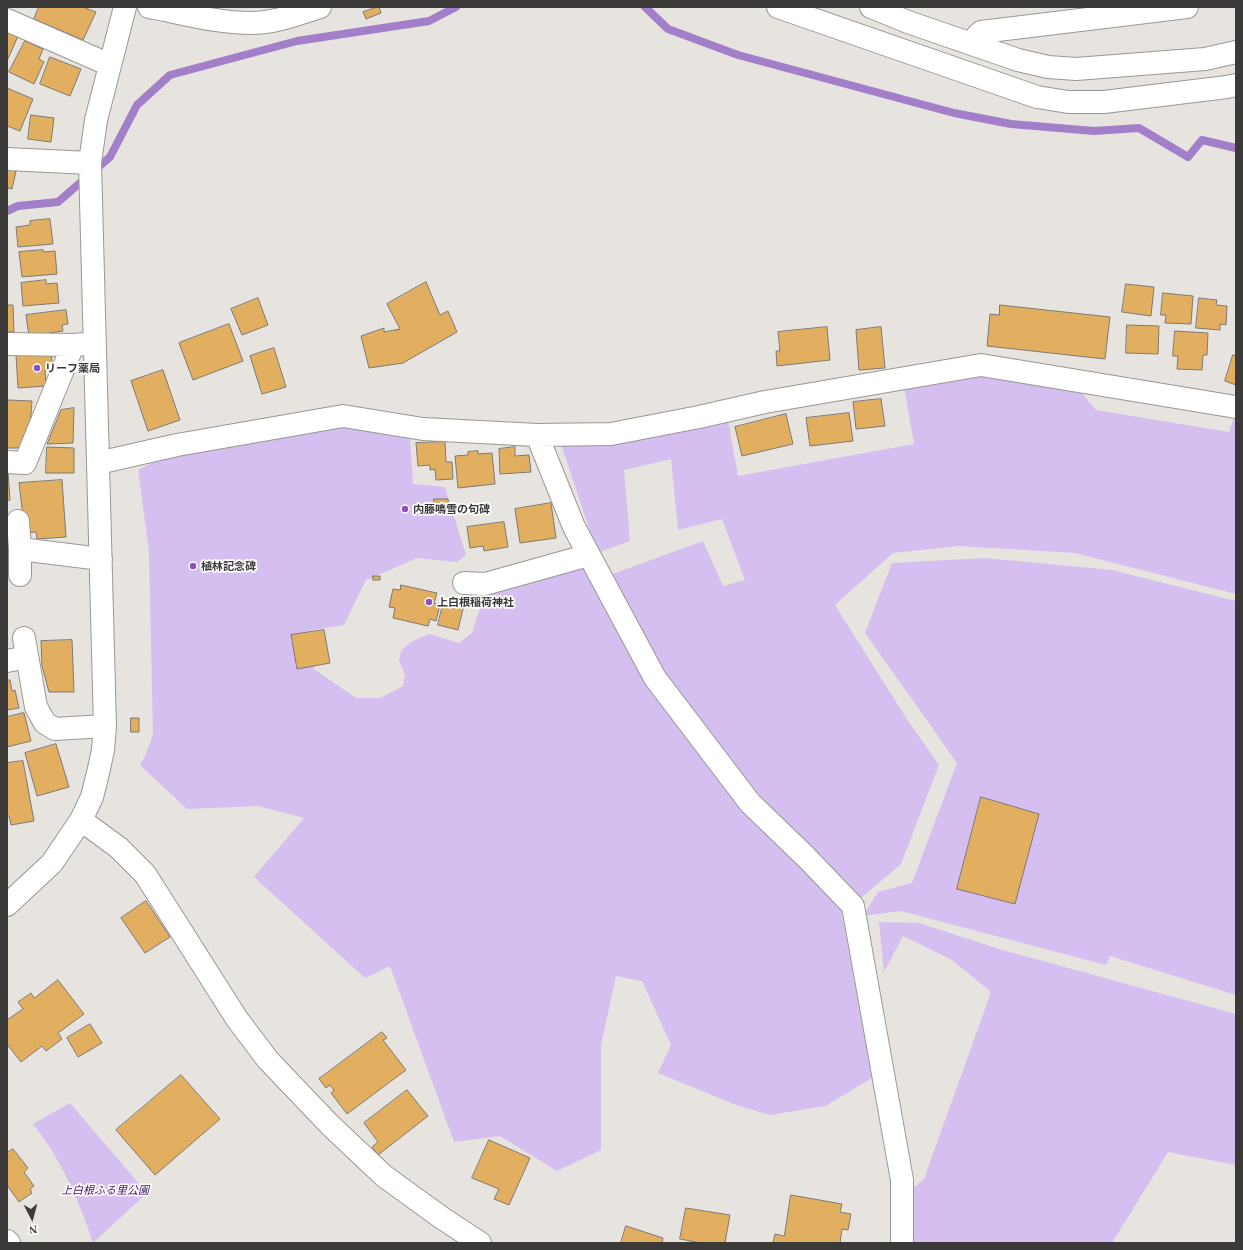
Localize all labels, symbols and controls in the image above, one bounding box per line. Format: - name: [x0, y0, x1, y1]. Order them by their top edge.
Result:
- place label: リーフ薬局: [45, 361, 100, 375]
- marker: リーフ薬局: [32, 363, 42, 373]
- place label: 内藤鳴雪の句碑: [413, 502, 490, 516]
- marker: 内藤鳴雪の句碑: [400, 504, 410, 514]
- place label: 植林記念碑: [201, 559, 256, 573]
- marker: 植林記念碑: [188, 561, 198, 571]
- place label: 上白根稲荷神社: [437, 595, 514, 609]
- marker: 上白根稲荷神社: [424, 597, 434, 607]
- park label: 上白根ふる里公園: [61, 1183, 149, 1197]
- north arrow: [12, 1198, 52, 1238]
- text: N: [29, 1224, 38, 1236]

